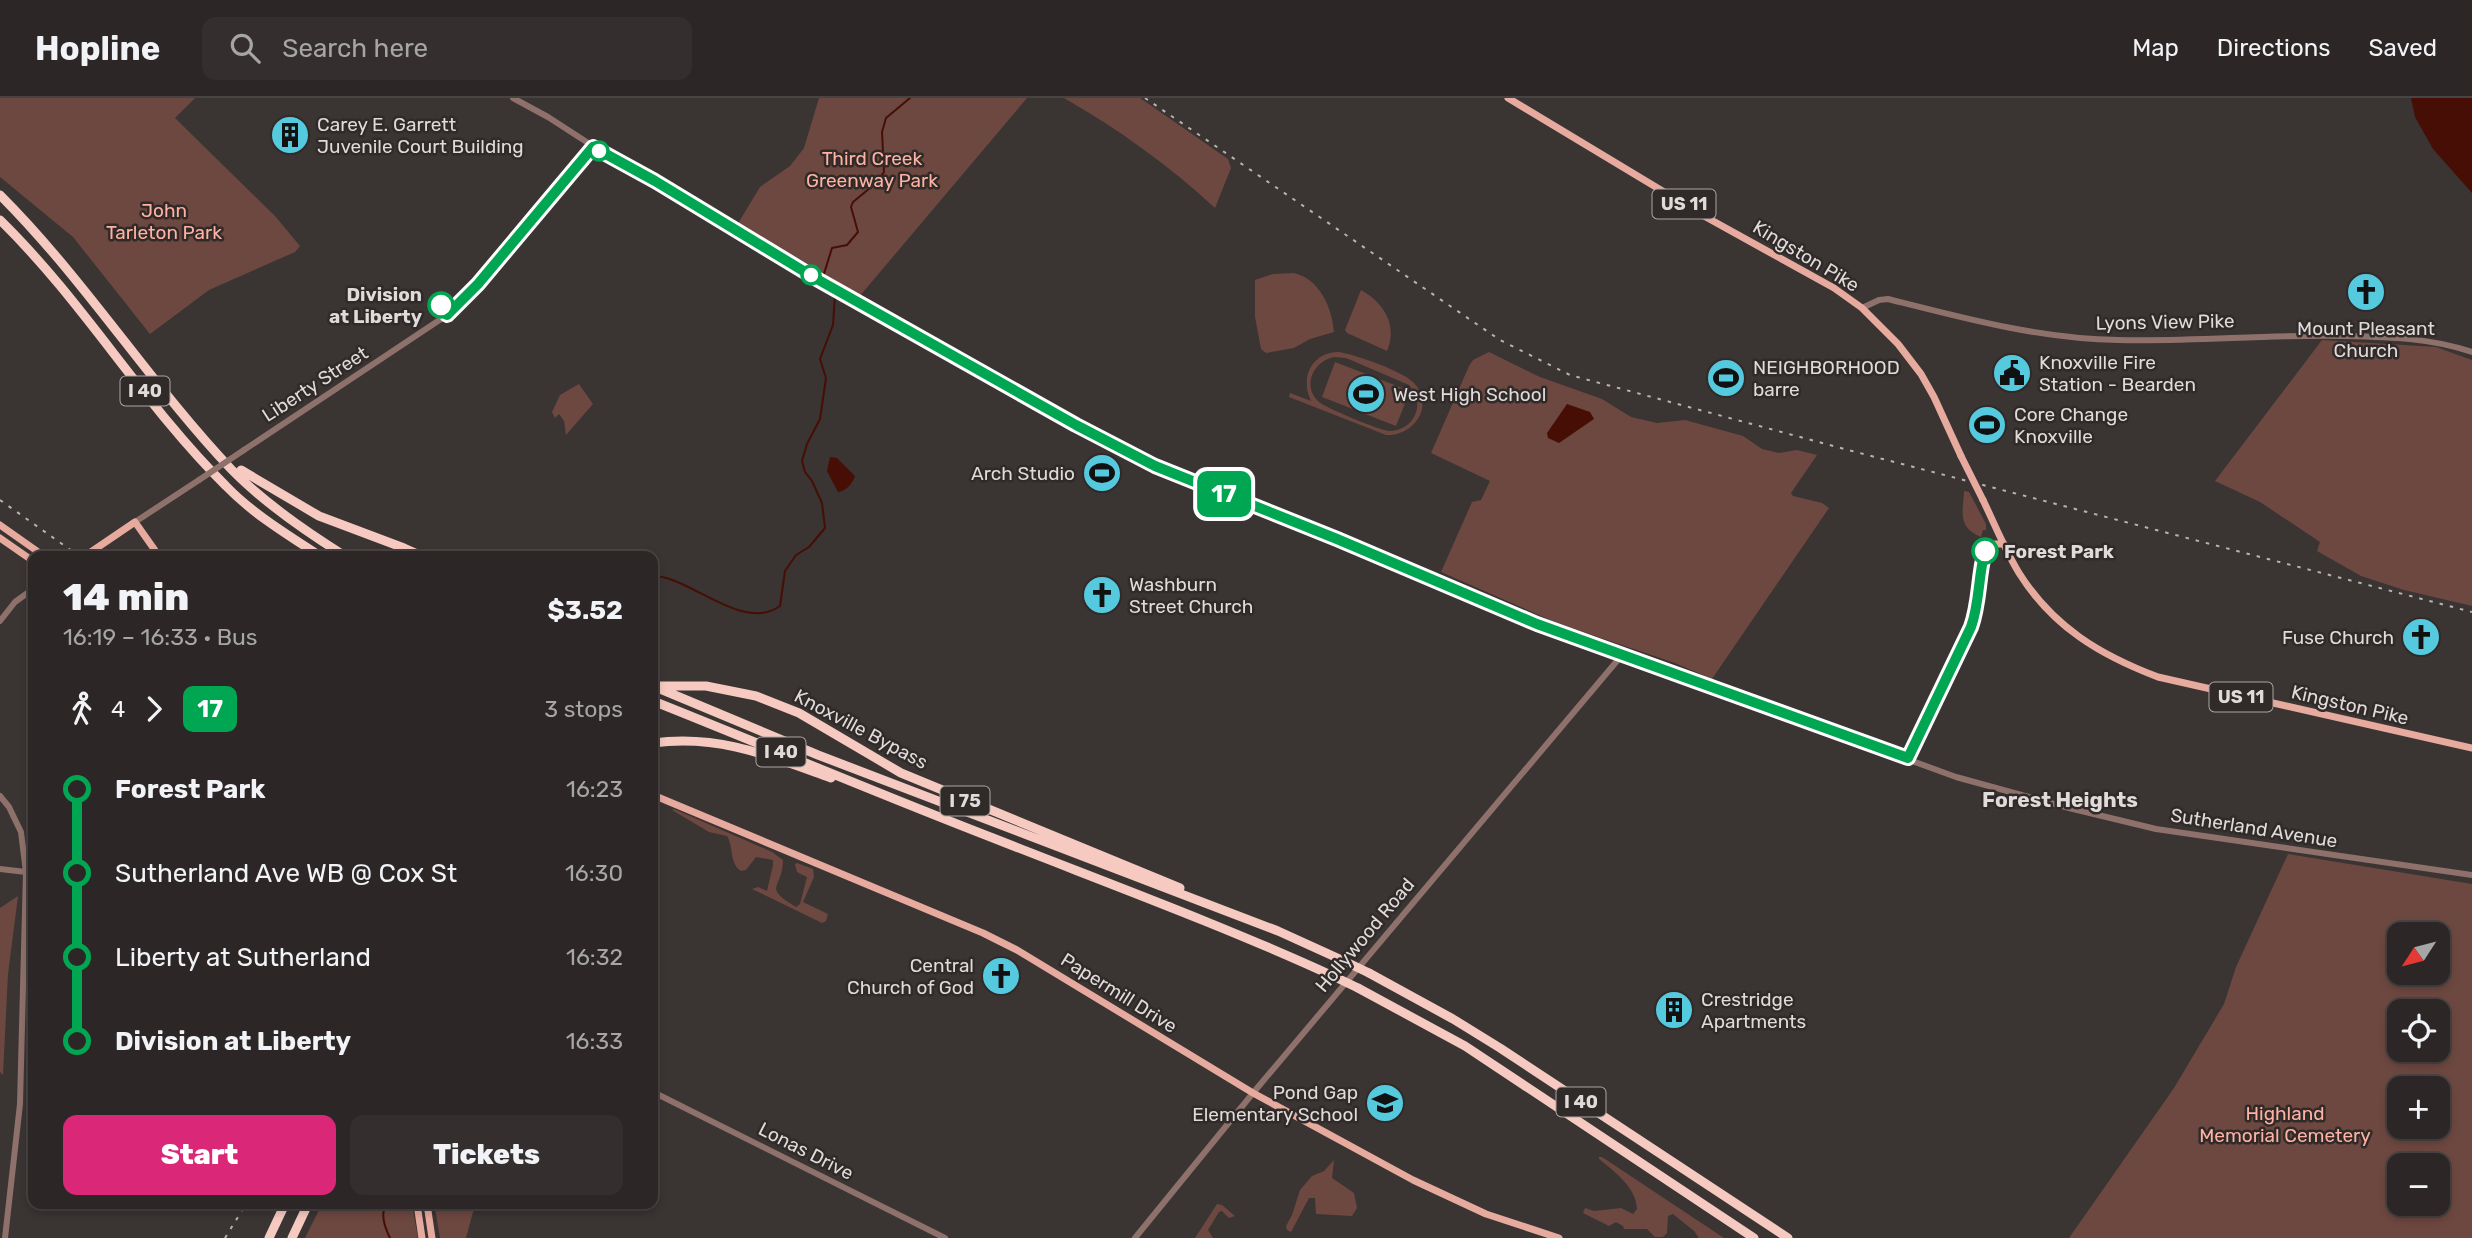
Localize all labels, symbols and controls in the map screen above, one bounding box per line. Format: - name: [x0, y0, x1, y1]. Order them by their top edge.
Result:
- search box: [202, 17, 692, 80]
- text: Hopline: [35, 29, 160, 68]
- icon: search: [226, 29, 264, 67]
- text: Search here: [282, 33, 428, 64]
- text: Map: [2132, 34, 2179, 62]
- text: Directions: [2217, 34, 2330, 62]
- text: Saved: [2368, 34, 2437, 62]
- place label: Carey E. Garrett Juvenile Court Building: [317, 113, 524, 158]
- building icon: Carey E. Garrett Juvenile Court Building: [269, 114, 311, 156]
- unlabelled marker: [589, 141, 609, 161]
- park label: Third Creek Greenway Park: [806, 147, 938, 192]
- road number: US 11: [1652, 190, 1716, 218]
- park label: John Tarleton Park: [106, 199, 222, 244]
- street label: Kingston Pike: [1749, 215, 1863, 297]
- unlabelled marker: [801, 265, 821, 285]
- church icon: Mount Pleasant Church: [2345, 271, 2387, 313]
- place label: Division at Liberty: [329, 283, 423, 328]
- marker: Division at Liberty: [428, 292, 454, 318]
- street label: Lyons View Pike: [2095, 309, 2235, 335]
- place label: Mount Pleasant Church: [2297, 317, 2435, 362]
- street label: Liberty Street: [258, 341, 373, 427]
- place label: Knoxville Fire Station - Bearden: [2039, 351, 2196, 396]
- public building icon: Knoxville Fire Station - Bearden: [1991, 352, 2033, 394]
- place label: NEIGHBORHOOD barre: [1753, 356, 1900, 401]
- sports icon: NEIGHBORHOOD barre: [1705, 357, 1747, 399]
- sports icon: West High School: [1345, 373, 1387, 415]
- road number: I 40: [120, 376, 170, 405]
- place label: West High School: [1393, 383, 1546, 406]
- place label: Core Change Knoxville: [2014, 403, 2128, 448]
- sports icon: Core Change Knoxville: [1966, 404, 2008, 446]
- sports icon: Arch Studio: [1081, 452, 1123, 494]
- place label: Arch Studio: [971, 462, 1075, 485]
- line badge: 17: [1192, 471, 1256, 517]
- text: 17: [1211, 480, 1237, 508]
- marker: Forest Park: [1972, 538, 1998, 564]
- place label: Forest Park: [2004, 540, 2114, 563]
- place label: Washburn Street Church: [1129, 573, 1253, 618]
- text: 14 min: [63, 574, 189, 620]
- church icon: Washburn Street Church: [1081, 574, 1123, 616]
- text: $3.52: [547, 595, 623, 626]
- church icon: Fuse Church: [2400, 616, 2442, 658]
- text: 16:19 – 16:33 · Bus: [63, 623, 258, 651]
- place label: Fuse Church: [2282, 626, 2394, 649]
- street label: Kingston Pike: [2289, 680, 2411, 730]
- road number: US 11: [2210, 682, 2272, 712]
- street label: Knoxville Bypass: [790, 684, 932, 774]
- icon: walk: [63, 690, 101, 728]
- icon: forward: [135, 690, 173, 728]
- text: 4: [111, 695, 125, 723]
- text: 17: [197, 695, 223, 723]
- text: 3 stops: [544, 695, 623, 723]
- road number: I 40: [756, 738, 806, 766]
- text: Forest Park: [115, 774, 265, 805]
- text: 16:23: [566, 775, 623, 803]
- road number: I 75: [940, 786, 990, 816]
- district label: Forest Heights: [1982, 787, 2138, 812]
- street label: Sutherland Avenue: [2169, 803, 2339, 853]
- text: Sutherland Ave WB @ Cox St: [115, 858, 457, 889]
- text: 16:30: [565, 859, 623, 887]
- street label: Hollywood Road: [1311, 873, 1419, 997]
- north arrow: [2387, 922, 2450, 985]
- map controls: [2387, 922, 2450, 1216]
- text: Liberty at Sutherland: [115, 942, 371, 973]
- text: 16:32: [566, 943, 623, 971]
- street label: Papermill Drive: [1057, 948, 1181, 1038]
- place label: Central Church of God: [847, 954, 974, 999]
- church icon: Central Church of God: [980, 955, 1022, 997]
- place label: Crestridge Apartments: [1701, 988, 1806, 1033]
- building icon: Crestridge Apartments: [1653, 989, 1695, 1031]
- button: locate: [2387, 999, 2450, 1062]
- text: Division at Liberty: [115, 1026, 351, 1057]
- text: 16:33: [566, 1027, 623, 1055]
- button: +: [2387, 1076, 2450, 1139]
- place label: Pond Gap Elementary School: [1192, 1081, 1358, 1126]
- school or university icon: Pond Gap Elementary School: [1364, 1082, 1406, 1124]
- road number: I 40: [1556, 1087, 1606, 1116]
- park label: Highland Memorial Cemetery: [2199, 1102, 2371, 1147]
- button: Start: [63, 1115, 336, 1195]
- button: Tickets: [350, 1115, 623, 1195]
- street label: Lonas Drive: [755, 1117, 857, 1185]
- button: −: [2387, 1153, 2450, 1216]

